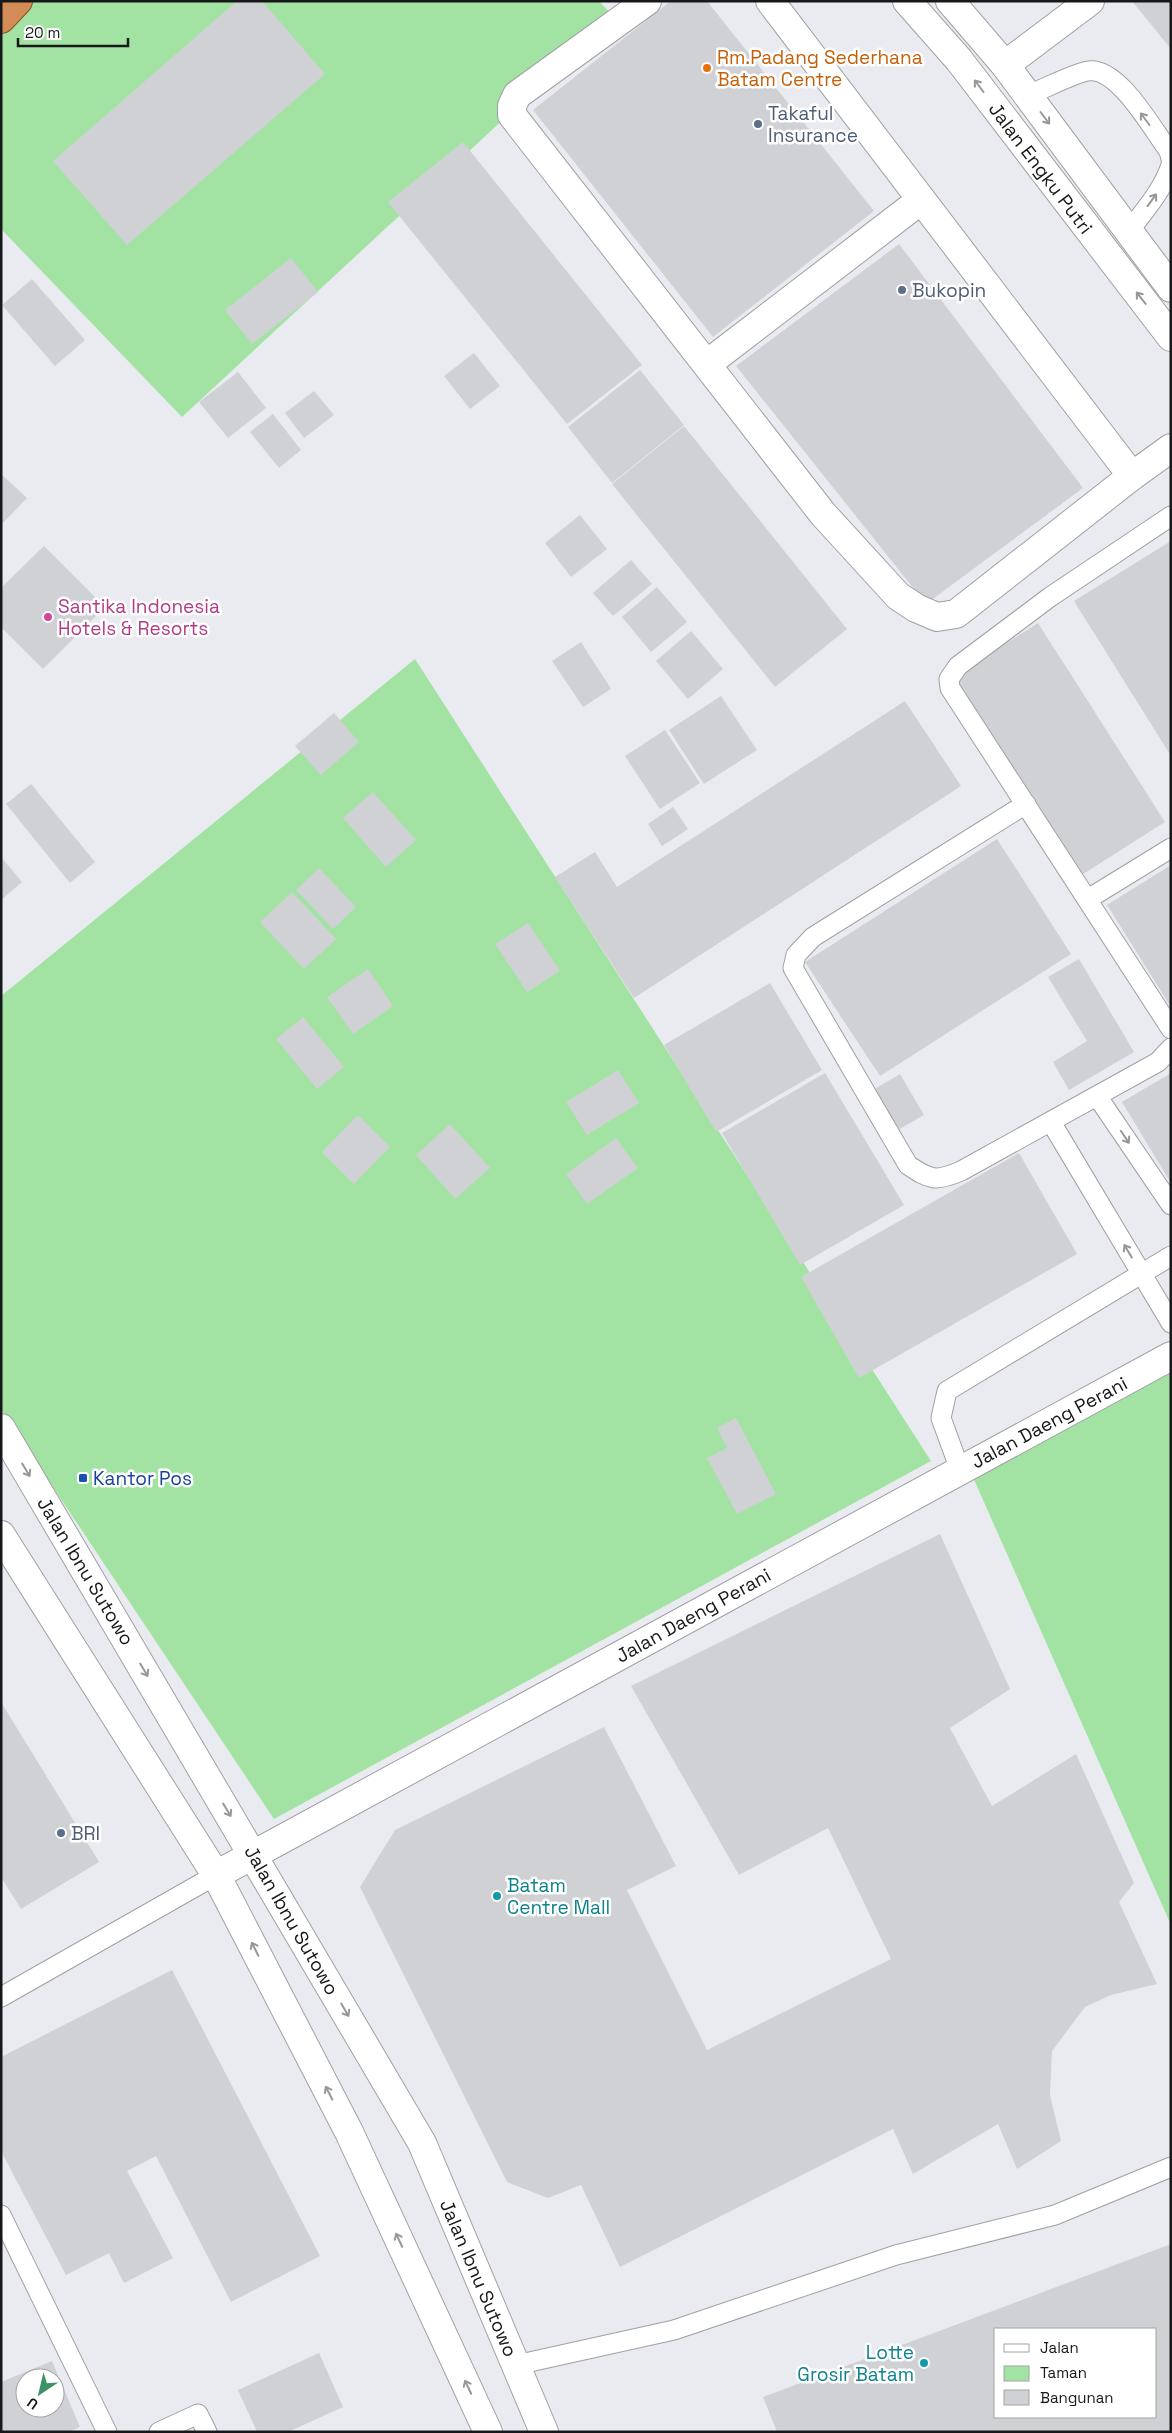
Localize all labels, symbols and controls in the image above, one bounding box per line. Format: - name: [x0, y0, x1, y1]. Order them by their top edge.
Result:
- scale bar: [18, 15, 128, 47]
- text: 20 m: [25, 23, 60, 42]
- place label: Rm.Padang Sederhana Batam Centre: [717, 45, 923, 92]
- marker: Rm.Padang Sederhana Batam Centre: [701, 62, 713, 74]
- one-way arrow: [973, 80, 984, 93]
- street label: Jalan Engku Putri: [983, 97, 1098, 239]
- place label: Takaful Insurance: [768, 101, 858, 148]
- one-way arrow: [1040, 111, 1050, 125]
- one-way arrow: [1140, 112, 1150, 126]
- marker: Takaful Insurance: [752, 118, 764, 130]
- one-way arrow: [1147, 193, 1157, 207]
- place label: Bukopin: [912, 278, 986, 303]
- marker: Bukopin: [896, 284, 908, 296]
- one-way arrow: [1136, 291, 1146, 305]
- place label: Santika Indonesia Hotels & Resorts: [58, 594, 220, 641]
- marker: Santika Indonesia Hotels & Resorts: [42, 611, 54, 623]
- one-way arrow: [1120, 1129, 1130, 1143]
- one-way arrow: [1122, 1245, 1132, 1259]
- street label: Jalan Daeng Perani: [967, 1371, 1132, 1474]
- one-way arrow: [22, 1462, 32, 1476]
- place label: Kantor Pos: [93, 1466, 192, 1491]
- marker: Kantor Pos: [77, 1472, 89, 1484]
- street label: Jalan Ibnu Sutowo: [31, 1493, 140, 1650]
- street label: Jalan Daeng Perani: [611, 1562, 775, 1668]
- one-way arrow: [140, 1662, 150, 1676]
- one-way arrow: [223, 1802, 233, 1816]
- place label: BRI: [71, 1821, 100, 1846]
- marker: BRI: [55, 1827, 67, 1839]
- street label: Jalan Ibnu Sutowo: [239, 1841, 345, 2000]
- place label: Batam Centre Mall: [507, 1873, 610, 1920]
- marker: Batam Centre Mall: [491, 1890, 503, 1902]
- one-way arrow: [250, 1942, 259, 1957]
- one-way arrow: [340, 2003, 350, 2017]
- one-way arrow: [324, 2086, 334, 2101]
- street label: Jalan Ibnu Sutowo: [434, 2196, 523, 2361]
- one-way arrow: [394, 2233, 404, 2248]
- legend: [994, 2328, 1157, 2418]
- text: Jalan: [1040, 2338, 1079, 2357]
- place label: Lotte Grosir Batam: [797, 2340, 914, 2387]
- marker: Lotte Grosir Batam: [918, 2357, 930, 2369]
- text: Taman: [1040, 2363, 1087, 2382]
- north arrow: [15, 2368, 65, 2418]
- one-way arrow: [462, 2380, 472, 2395]
- text: Bangunan: [1040, 2388, 1114, 2407]
- text: U: [24, 2394, 42, 2414]

